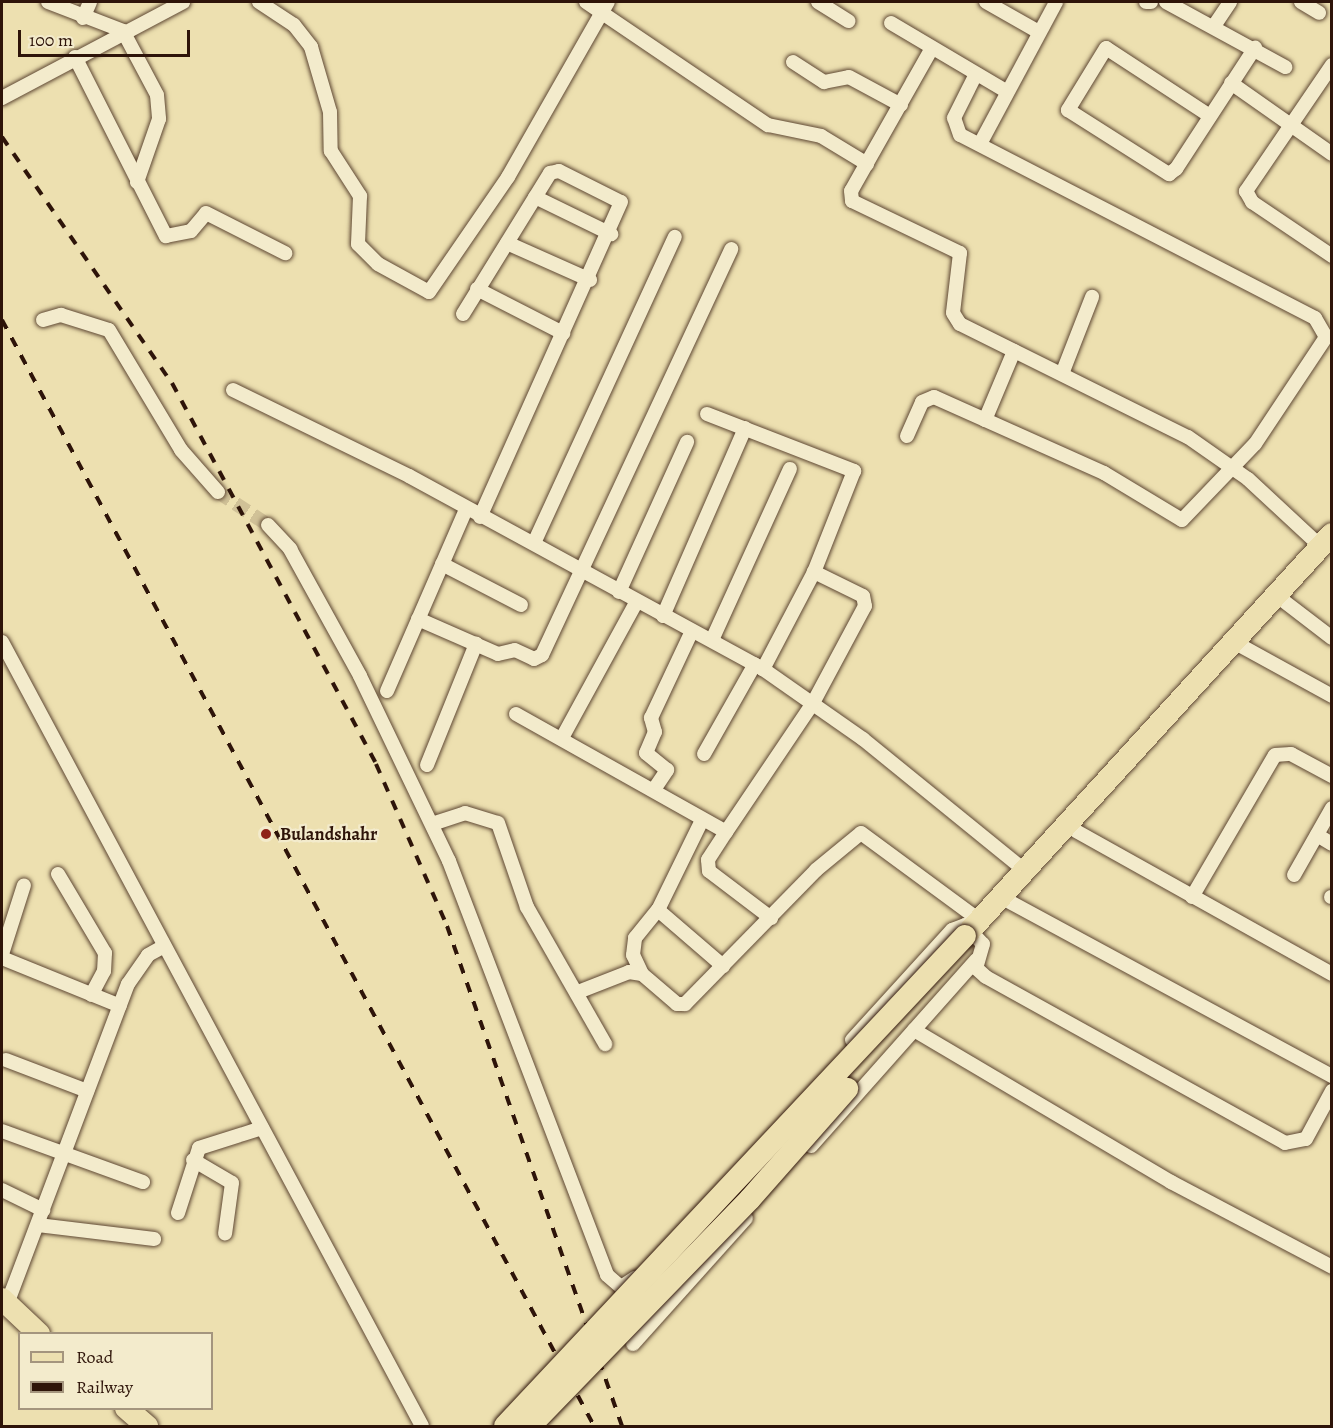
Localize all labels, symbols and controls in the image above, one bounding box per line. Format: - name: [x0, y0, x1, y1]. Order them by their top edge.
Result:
- scale bar: [21, 18, 194, 56]
- text: 100 m: [29, 28, 73, 52]
- place label: Bulandshahr: [280, 823, 377, 845]
- marker: Bulandshahr: [257, 825, 275, 843]
- legend: [18, 1332, 213, 1410]
- text: Road: [76, 1345, 113, 1369]
- text: Railway: [76, 1375, 133, 1399]

